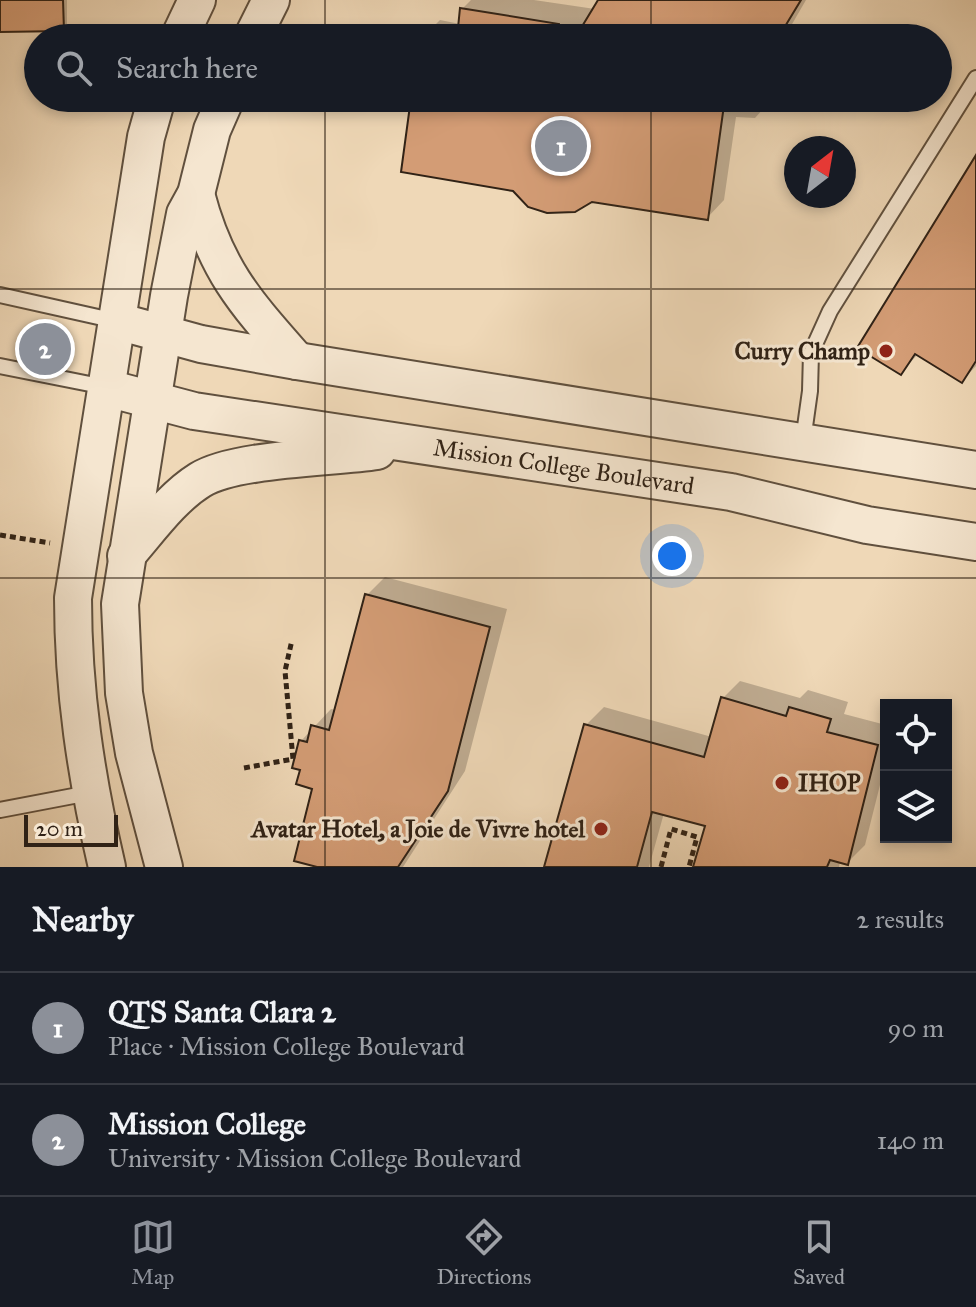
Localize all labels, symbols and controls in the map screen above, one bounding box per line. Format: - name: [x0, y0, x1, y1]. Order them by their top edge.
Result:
- search box: [24, 24, 952, 112]
- icon: search: [52, 46, 96, 90]
- text: Search here: [116, 50, 258, 86]
- pin: 1: [535, 116, 587, 176]
- north arrow: [784, 136, 856, 208]
- pin: 2: [19, 319, 71, 379]
- place label: Curry Champ: [734, 336, 870, 366]
- marker: Curry Champ: [877, 342, 895, 360]
- street label: Mission College Boulevard: [431, 432, 696, 501]
- your location: [652, 536, 692, 576]
- map controls: [880, 699, 952, 843]
- button: locate: [880, 699, 952, 771]
- place label: IHOP: [798, 768, 861, 798]
- button: layers: [880, 771, 952, 843]
- marker: IHOP: [773, 774, 791, 792]
- scale bar: [24, 811, 118, 847]
- place label: Avatar Hotel, a Joie de Vivre hotel: [249, 814, 586, 844]
- text: 20 m: [36, 815, 83, 842]
- marker: Avatar Hotel, a Joie de Vivre hotel: [592, 820, 610, 838]
- text: Nearby: [32, 899, 134, 940]
- text: 2 results: [856, 903, 944, 935]
- text: QTS Santa Clara 2: [108, 994, 336, 1030]
- text: 1: [53, 1012, 63, 1044]
- text: 90 m: [887, 1012, 944, 1044]
- text: Place · Mission College Boulevard: [108, 1030, 465, 1062]
- text: Mission College: [108, 1106, 306, 1142]
- text: 2: [52, 1124, 64, 1156]
- text: 140 m: [877, 1124, 944, 1156]
- text: University · Mission College Boulevard: [108, 1142, 522, 1174]
- tab: Map: [131, 1215, 175, 1290]
- tab: Directions: [436, 1215, 531, 1290]
- tab: Saved: [793, 1215, 845, 1290]

